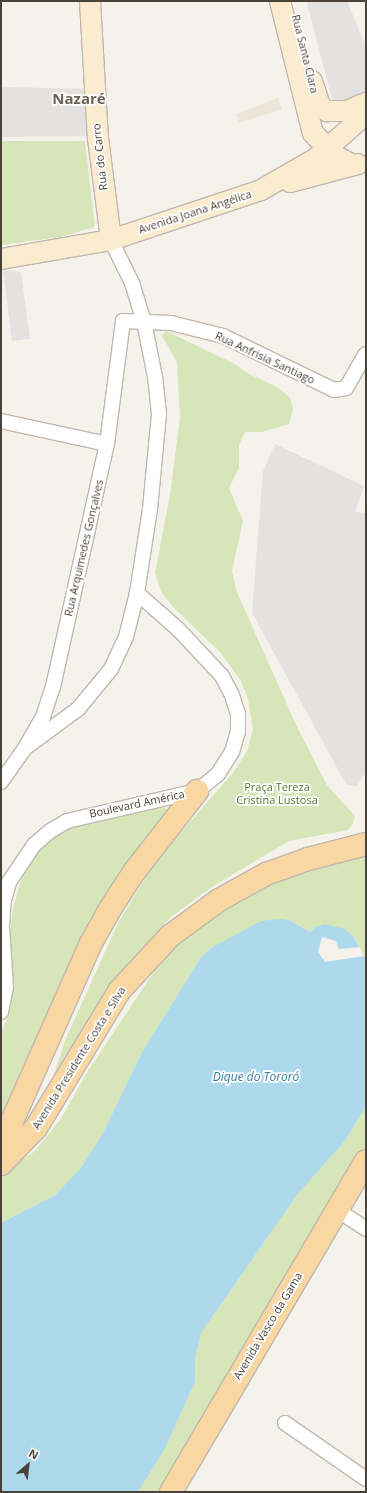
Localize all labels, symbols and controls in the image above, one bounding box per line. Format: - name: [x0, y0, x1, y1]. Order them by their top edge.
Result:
- street label: Rua Santa Clara: [289, 13, 321, 95]
- district label: Nazaré: [52, 90, 106, 108]
- street label: Rua do Carro: [90, 123, 110, 191]
- street label: Avenida Joana Angélica: [137, 187, 253, 237]
- street label: Rua Anfrisia Santiago: [213, 329, 317, 387]
- street label: Rua Arquimedes Gonçalves: [62, 478, 106, 618]
- park label: Praça Tereza Cristina Lustosa: [236, 781, 318, 807]
- street label: Boulevard América: [88, 787, 186, 821]
- street label: Avenida Presidente Costa e Silva: [30, 984, 128, 1132]
- water label: Dique do Tororó: [213, 1070, 299, 1084]
- street label: Avenida Vasco da Gama: [231, 1270, 305, 1382]
- north arrow: [8, 1445, 48, 1485]
- text: N: [26, 1445, 41, 1463]

